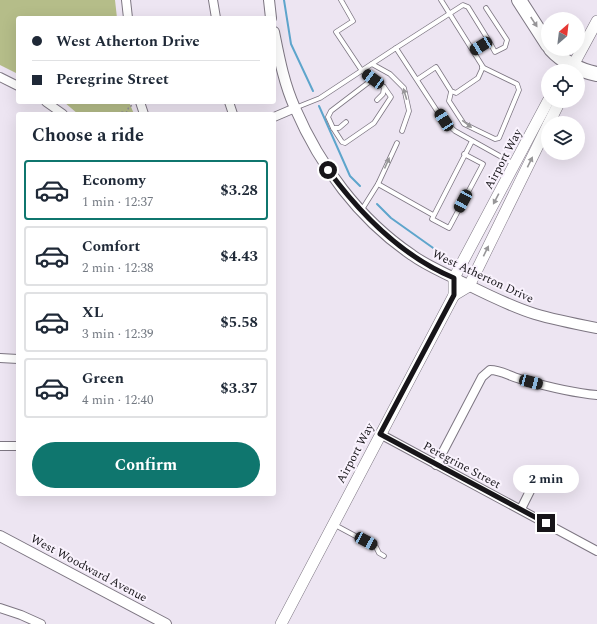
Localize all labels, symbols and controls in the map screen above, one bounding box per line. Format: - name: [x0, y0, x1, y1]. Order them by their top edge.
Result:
- north arrow: [541, 12, 585, 56]
- map controls: [541, 12, 585, 160]
- one-way arrow: [530, 17, 537, 28]
- text: West Atherton Drive: [56, 30, 200, 53]
- car: [468, 35, 494, 57]
- button: locate: [541, 64, 585, 108]
- car: [360, 67, 386, 91]
- text: Peregrine Street: [56, 68, 169, 91]
- one-way arrow: [402, 88, 408, 100]
- car: [432, 107, 456, 133]
- button: layers: [541, 116, 585, 160]
- one-way arrow: [461, 120, 472, 128]
- text: Choose a ride: [32, 122, 144, 149]
- street label: Airport Way: [480, 125, 528, 193]
- one-way arrow: [527, 156, 533, 168]
- one-way arrow: [384, 158, 390, 169]
- route start: [319, 161, 337, 179]
- text: Economy: [82, 169, 146, 192]
- icon: car: [34, 172, 70, 208]
- text: $3.28: [220, 179, 258, 202]
- car: [452, 188, 474, 214]
- text: 1 min · 12:37: [82, 192, 154, 212]
- one-way arrow: [493, 193, 499, 205]
- text: Comfort: [82, 235, 140, 258]
- icon: car: [34, 238, 70, 274]
- text: $4.43: [220, 245, 258, 268]
- street label: West Atherton Drive: [429, 245, 537, 308]
- one-way arrow: [483, 245, 489, 256]
- text: 2 min · 12:38: [82, 258, 154, 278]
- text: XL: [82, 301, 103, 324]
- icon: car: [34, 304, 70, 340]
- text: $5.58: [220, 311, 258, 334]
- text: 3 min · 12:39: [82, 324, 154, 344]
- text: Green: [82, 367, 124, 390]
- icon: car: [34, 370, 70, 406]
- car: [518, 373, 544, 391]
- text: $3.37: [220, 377, 258, 400]
- text: 4 min · 12:40: [82, 390, 154, 410]
- street label: Airport Way: [332, 419, 380, 487]
- street label: Peregrine Street: [419, 437, 504, 494]
- button: Confirm: [32, 442, 260, 488]
- callout: 2 min: [513, 465, 579, 493]
- text: 2 min: [529, 469, 563, 489]
- route end: [537, 514, 555, 532]
- street label: West Woodward Avenue: [27, 530, 151, 607]
- car: [353, 530, 379, 552]

